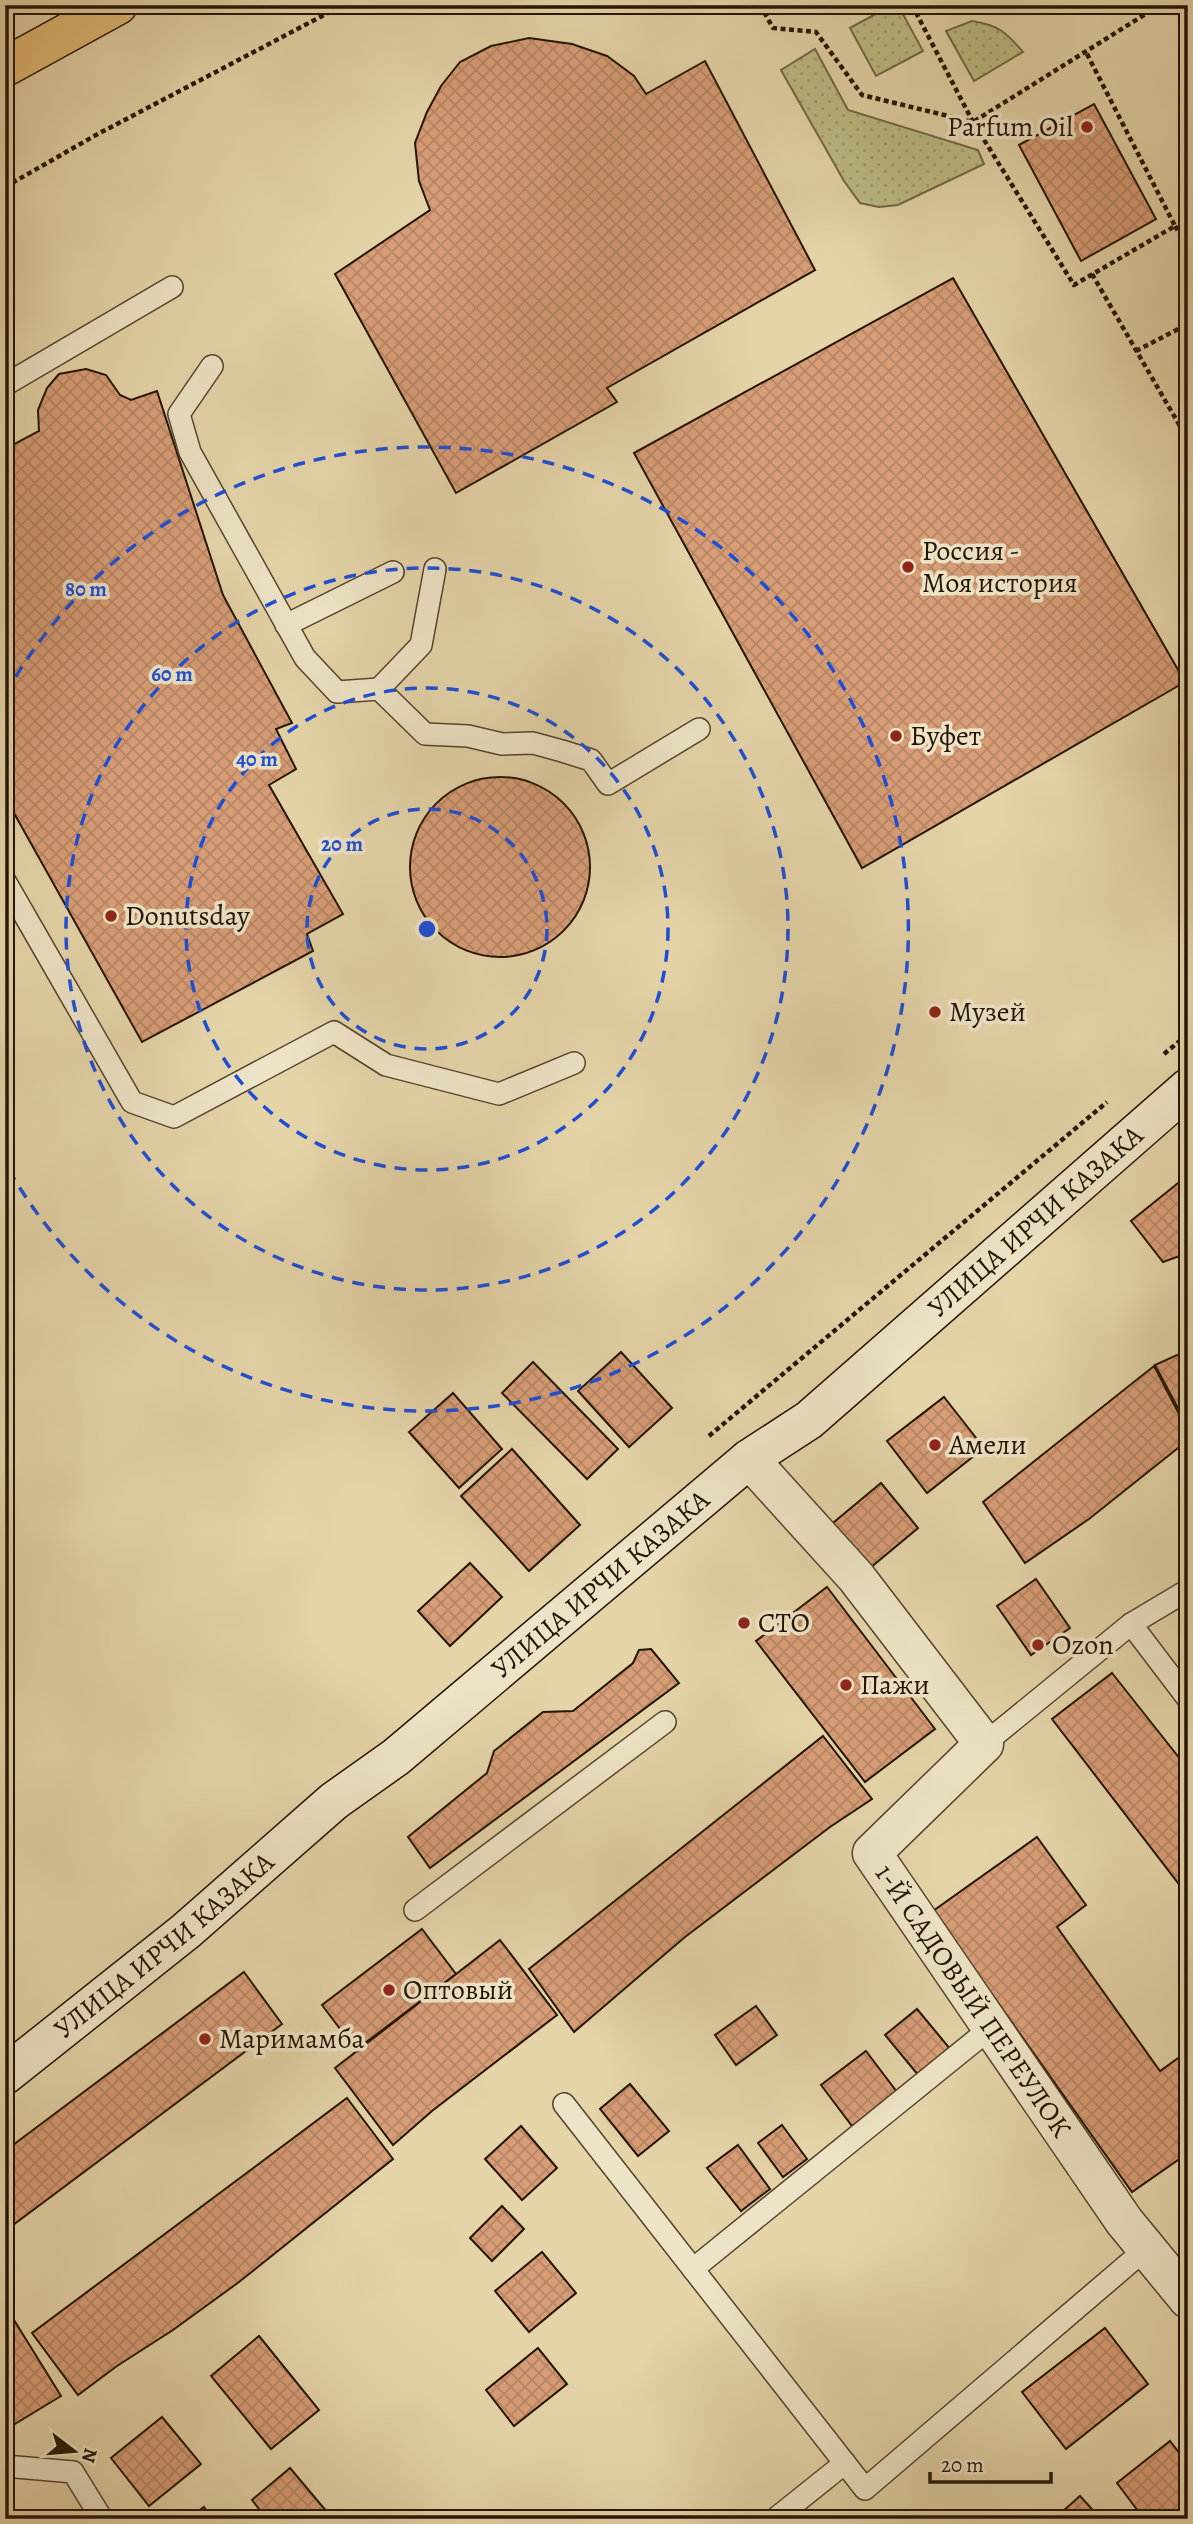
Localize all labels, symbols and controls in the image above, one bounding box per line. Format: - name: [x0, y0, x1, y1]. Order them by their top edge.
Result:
- place label: Parfum Oil: [947, 108, 1073, 146]
- marker: Parfum Oil: [1079, 119, 1095, 135]
- place label: Россия - Моя история: [922, 532, 1078, 602]
- marker: Россия - Моя история: [900, 559, 916, 575]
- text: 80 m: [65, 575, 107, 603]
- text: 60 m: [151, 660, 193, 688]
- place label: Буфет: [910, 717, 981, 755]
- marker: Буфет: [888, 728, 904, 744]
- text: 40 m: [236, 745, 278, 773]
- text: 20 m: [321, 830, 363, 858]
- place label: Donutsday: [125, 897, 250, 935]
- marker: Donutsday: [103, 908, 119, 924]
- centre of rings: [415, 917, 439, 941]
- place label: Музей: [949, 993, 1026, 1031]
- marker: Музей: [927, 1004, 943, 1020]
- street label: УЛИЦА ИРЧИ КАЗАКА: [920, 1116, 1152, 1326]
- place label: Амели: [948, 1426, 1027, 1464]
- marker: Амели: [927, 1437, 943, 1453]
- street label: УЛИЦА ИРЧИ КАЗАКА: [483, 1481, 718, 1687]
- place label: СТО: [758, 1604, 810, 1642]
- marker: СТО: [736, 1615, 752, 1631]
- place label: Ozon: [1052, 1626, 1114, 1664]
- marker: Ozon: [1030, 1637, 1046, 1653]
- place label: Пажи: [860, 1666, 930, 1704]
- marker: Пажи: [838, 1677, 854, 1693]
- street label: УЛИЦА ИРЧИ КАЗАКА: [46, 1843, 283, 2048]
- street label: 1-Й САДОВЫЙ ПЕРЕУЛОК: [866, 1856, 1080, 2145]
- place label: Оптовый: [403, 1971, 513, 2009]
- marker: Оптовый: [381, 1982, 397, 1998]
- place label: Маримамба: [219, 2020, 365, 2058]
- marker: Маримамба: [197, 2031, 213, 2047]
- north arrow: [38, 2416, 108, 2486]
- scale bar: [930, 2440, 1051, 2484]
- text: N: [75, 2445, 104, 2466]
- text: 20 m: [941, 2451, 984, 2479]

